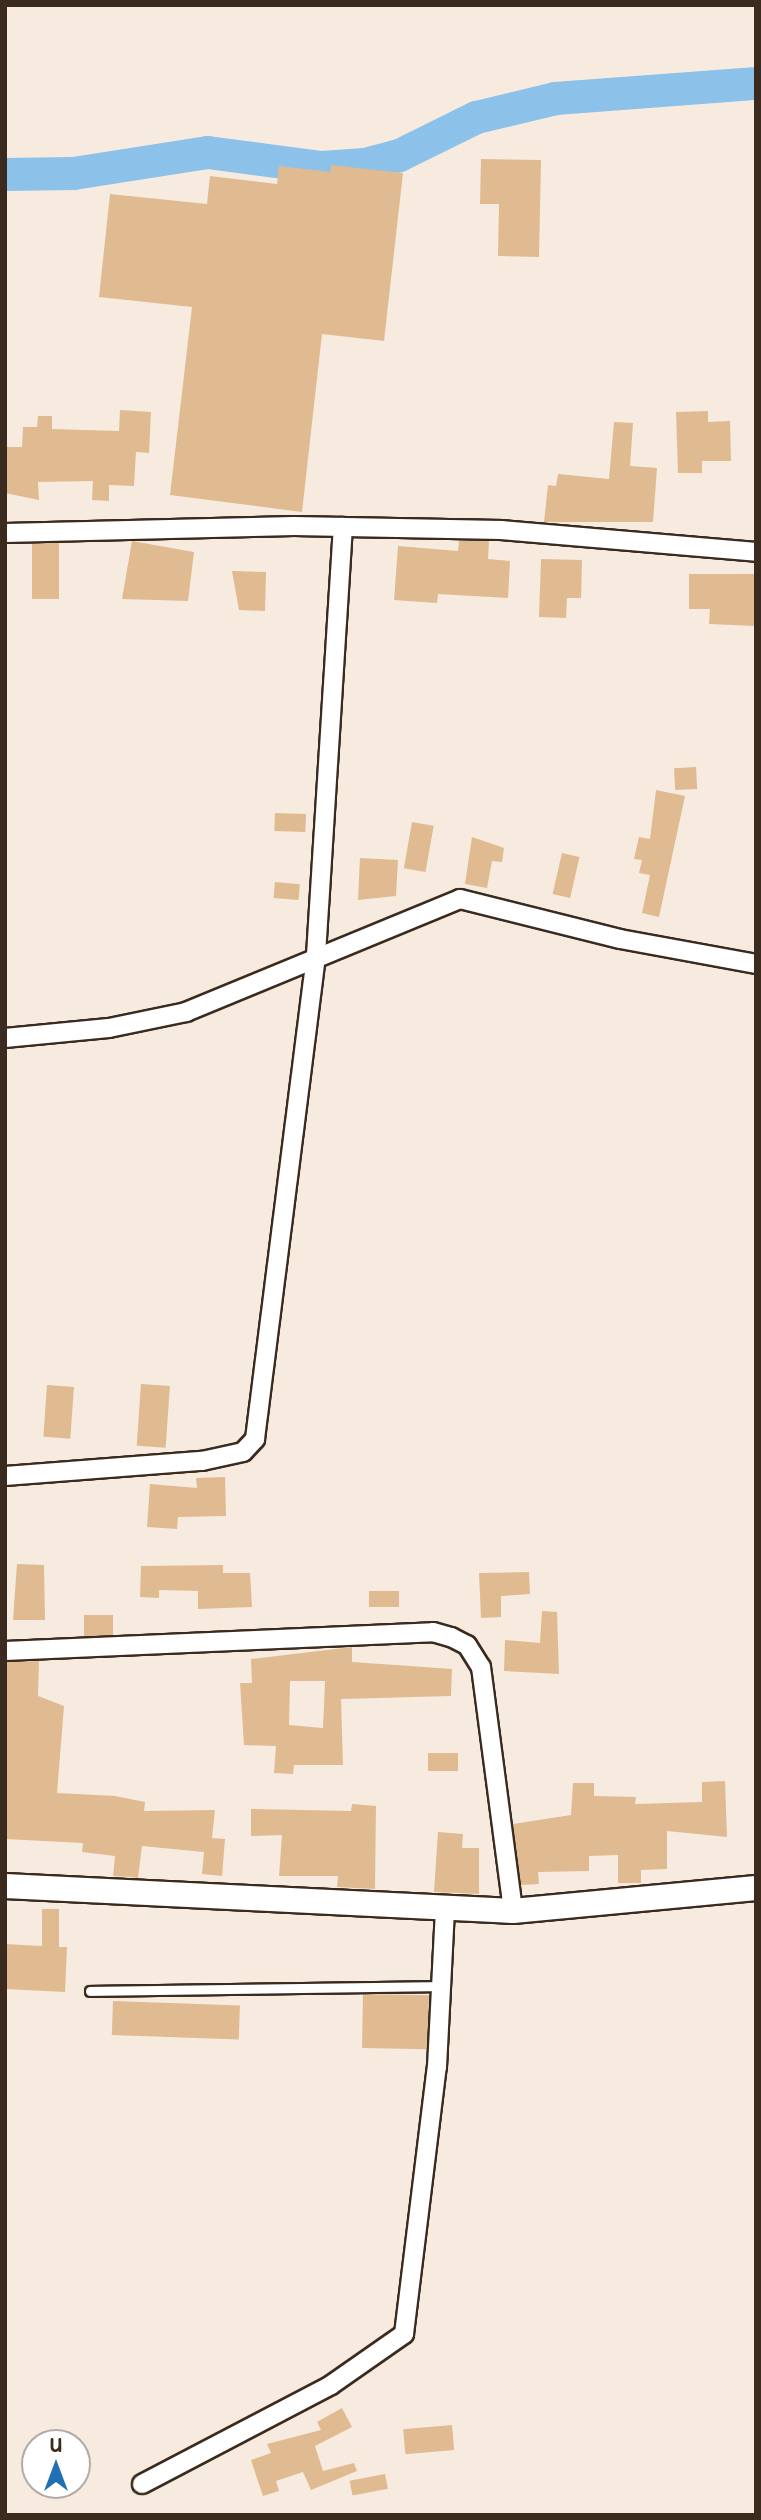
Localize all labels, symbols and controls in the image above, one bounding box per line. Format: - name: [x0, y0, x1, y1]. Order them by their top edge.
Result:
- north arrow: [21, 2429, 91, 2499]
- text: U: [49, 2432, 63, 2457]

